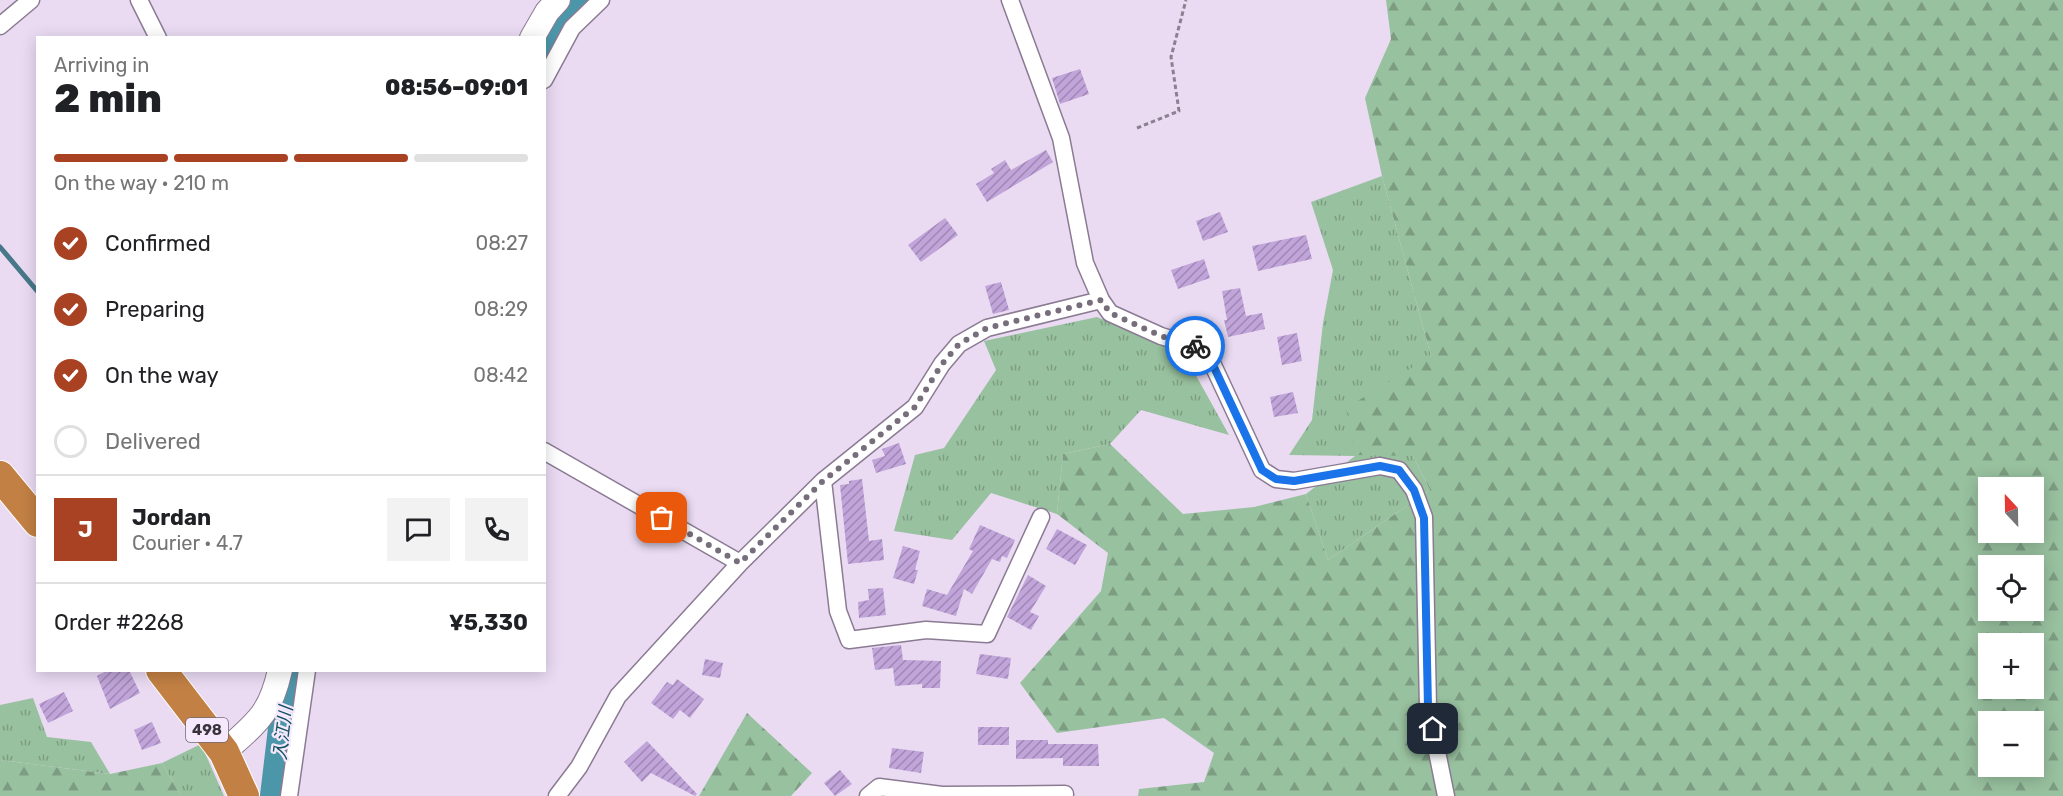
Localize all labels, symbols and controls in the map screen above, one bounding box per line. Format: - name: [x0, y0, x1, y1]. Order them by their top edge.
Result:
- text: Arriving in: [54, 53, 149, 77]
- text: 08:56–09:01: [385, 74, 528, 101]
- text: 2 min: [54, 76, 162, 122]
- text: On the way · 210 m: [54, 171, 229, 195]
- icon: check: [54, 227, 87, 260]
- text: Confirmed: [105, 230, 211, 257]
- text: 08:27: [475, 231, 528, 255]
- icon: check: [54, 293, 87, 326]
- text: Preparing: [105, 296, 205, 323]
- text: 08:29: [474, 297, 528, 321]
- courier: [1165, 316, 1225, 376]
- icon: bike: [1179, 330, 1212, 363]
- icon: check: [54, 359, 87, 392]
- text: On the way: [105, 362, 219, 389]
- text: 08:42: [473, 363, 528, 387]
- text: Delivered: [105, 428, 201, 455]
- north arrow: [1978, 477, 2044, 543]
- map controls: [1978, 477, 2044, 777]
- pin: [636, 492, 687, 543]
- button: chat: [387, 498, 450, 561]
- button: phone: [465, 498, 528, 561]
- icon: bag: [645, 501, 678, 534]
- text: Jordan: [132, 504, 211, 531]
- text: J: [78, 516, 93, 543]
- text: Courier · 4.7: [132, 531, 243, 555]
- button: locate: [1978, 555, 2044, 621]
- text: Order #2268: [54, 609, 184, 636]
- text: ¥5,330: [449, 609, 528, 636]
- button: +: [1978, 633, 2044, 699]
- water label: 入江川: [269, 703, 297, 761]
- pin: [1407, 703, 1458, 754]
- button: −: [1978, 711, 2044, 777]
- icon: home: [1416, 712, 1449, 745]
- road number: 498: [186, 718, 228, 742]

